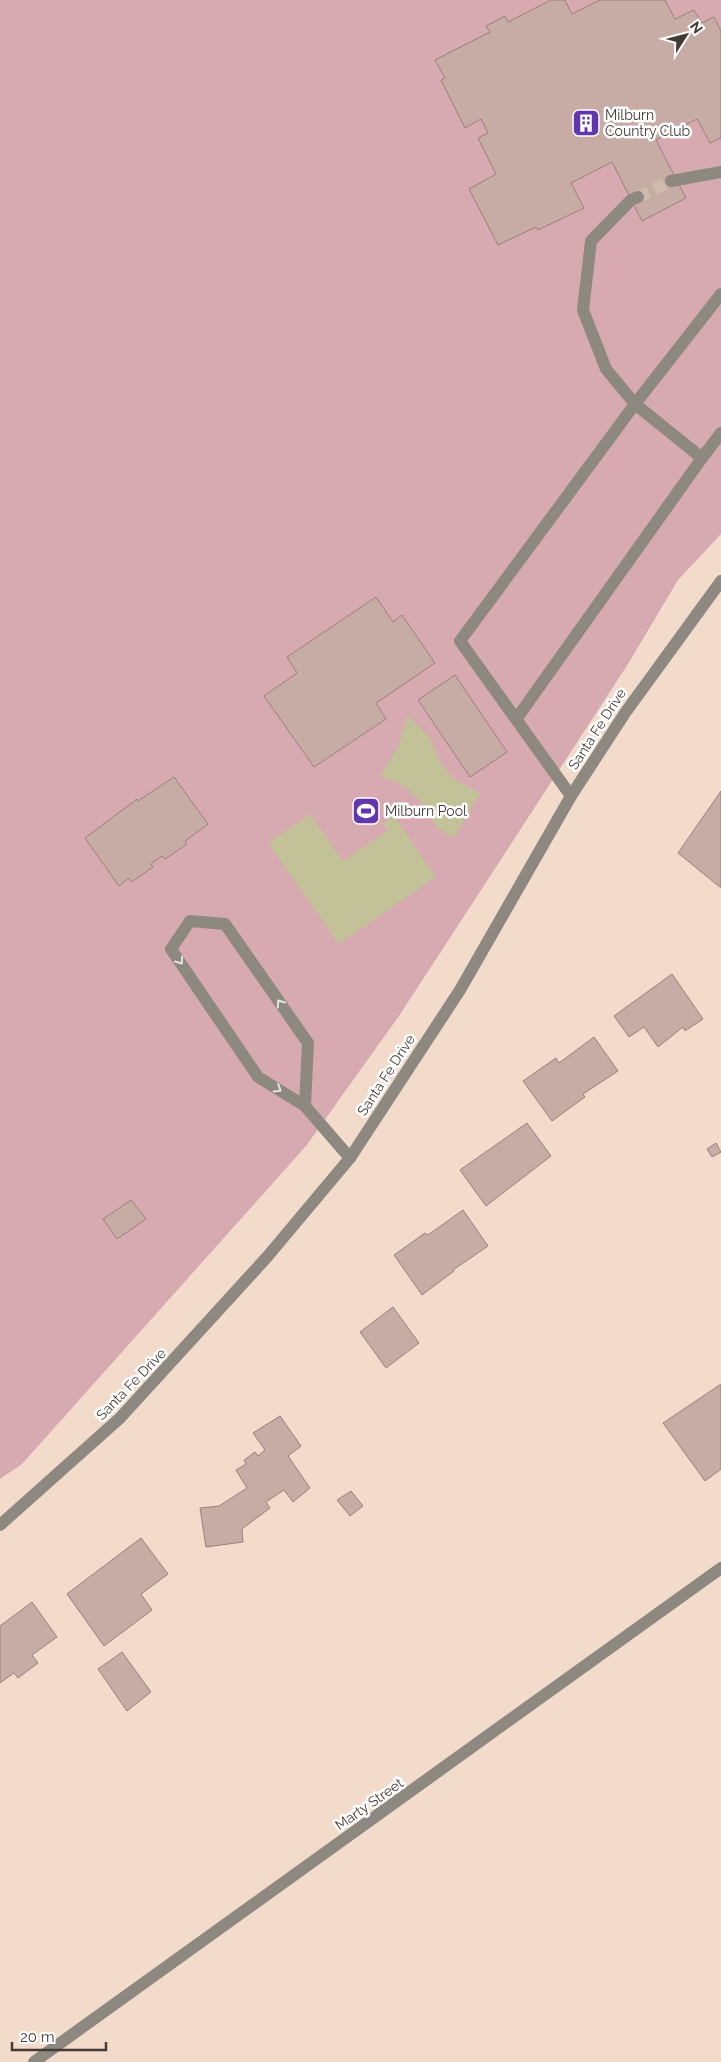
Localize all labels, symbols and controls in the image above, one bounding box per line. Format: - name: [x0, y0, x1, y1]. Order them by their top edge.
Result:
- north arrow: [661, 10, 711, 60]
- text: N: [687, 18, 706, 36]
- place label: Milburn Country Club: [605, 107, 690, 139]
- building icon: Milburn Country Club: [571, 108, 601, 138]
- street label: Santa Fe Drive: [565, 686, 629, 772]
- sports icon: Milburn Pool: [351, 796, 381, 826]
- place label: Milburn Pool: [385, 803, 467, 819]
- one-way arrow: [174, 956, 183, 965]
- one-way arrow: [277, 999, 286, 1009]
- street label: Santa Fe Drive: [354, 1032, 418, 1118]
- one-way arrow: [272, 1083, 281, 1093]
- street label: Santa Fe Drive: [93, 1345, 169, 1423]
- street label: Marty Street: [332, 1775, 406, 1833]
- scale bar: [12, 2020, 106, 2052]
- text: 20 m: [20, 2028, 55, 2046]

